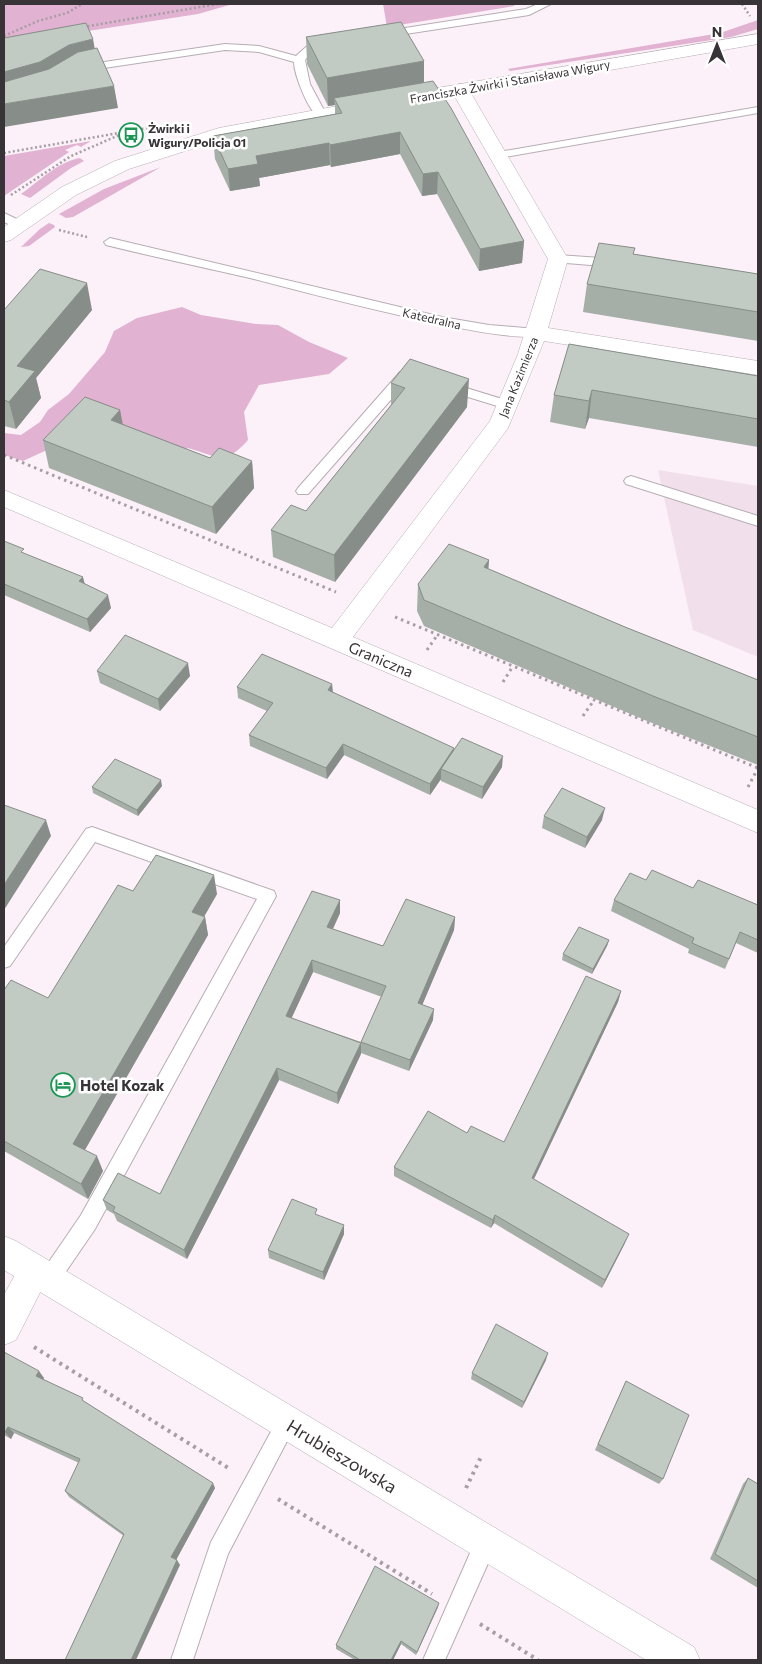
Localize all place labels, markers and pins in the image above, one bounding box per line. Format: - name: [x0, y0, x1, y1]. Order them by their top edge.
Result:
- place label: Żwirki i Wigury/Policja 01: [148, 121, 246, 149]
- bus stop icon: Żwirki i Wigury/Policja 01: [118, 122, 144, 148]
- hotel icon: Hotel Kozak: [50, 1072, 76, 1098]
- place label: Hotel Kozak: [80, 1076, 165, 1094]

